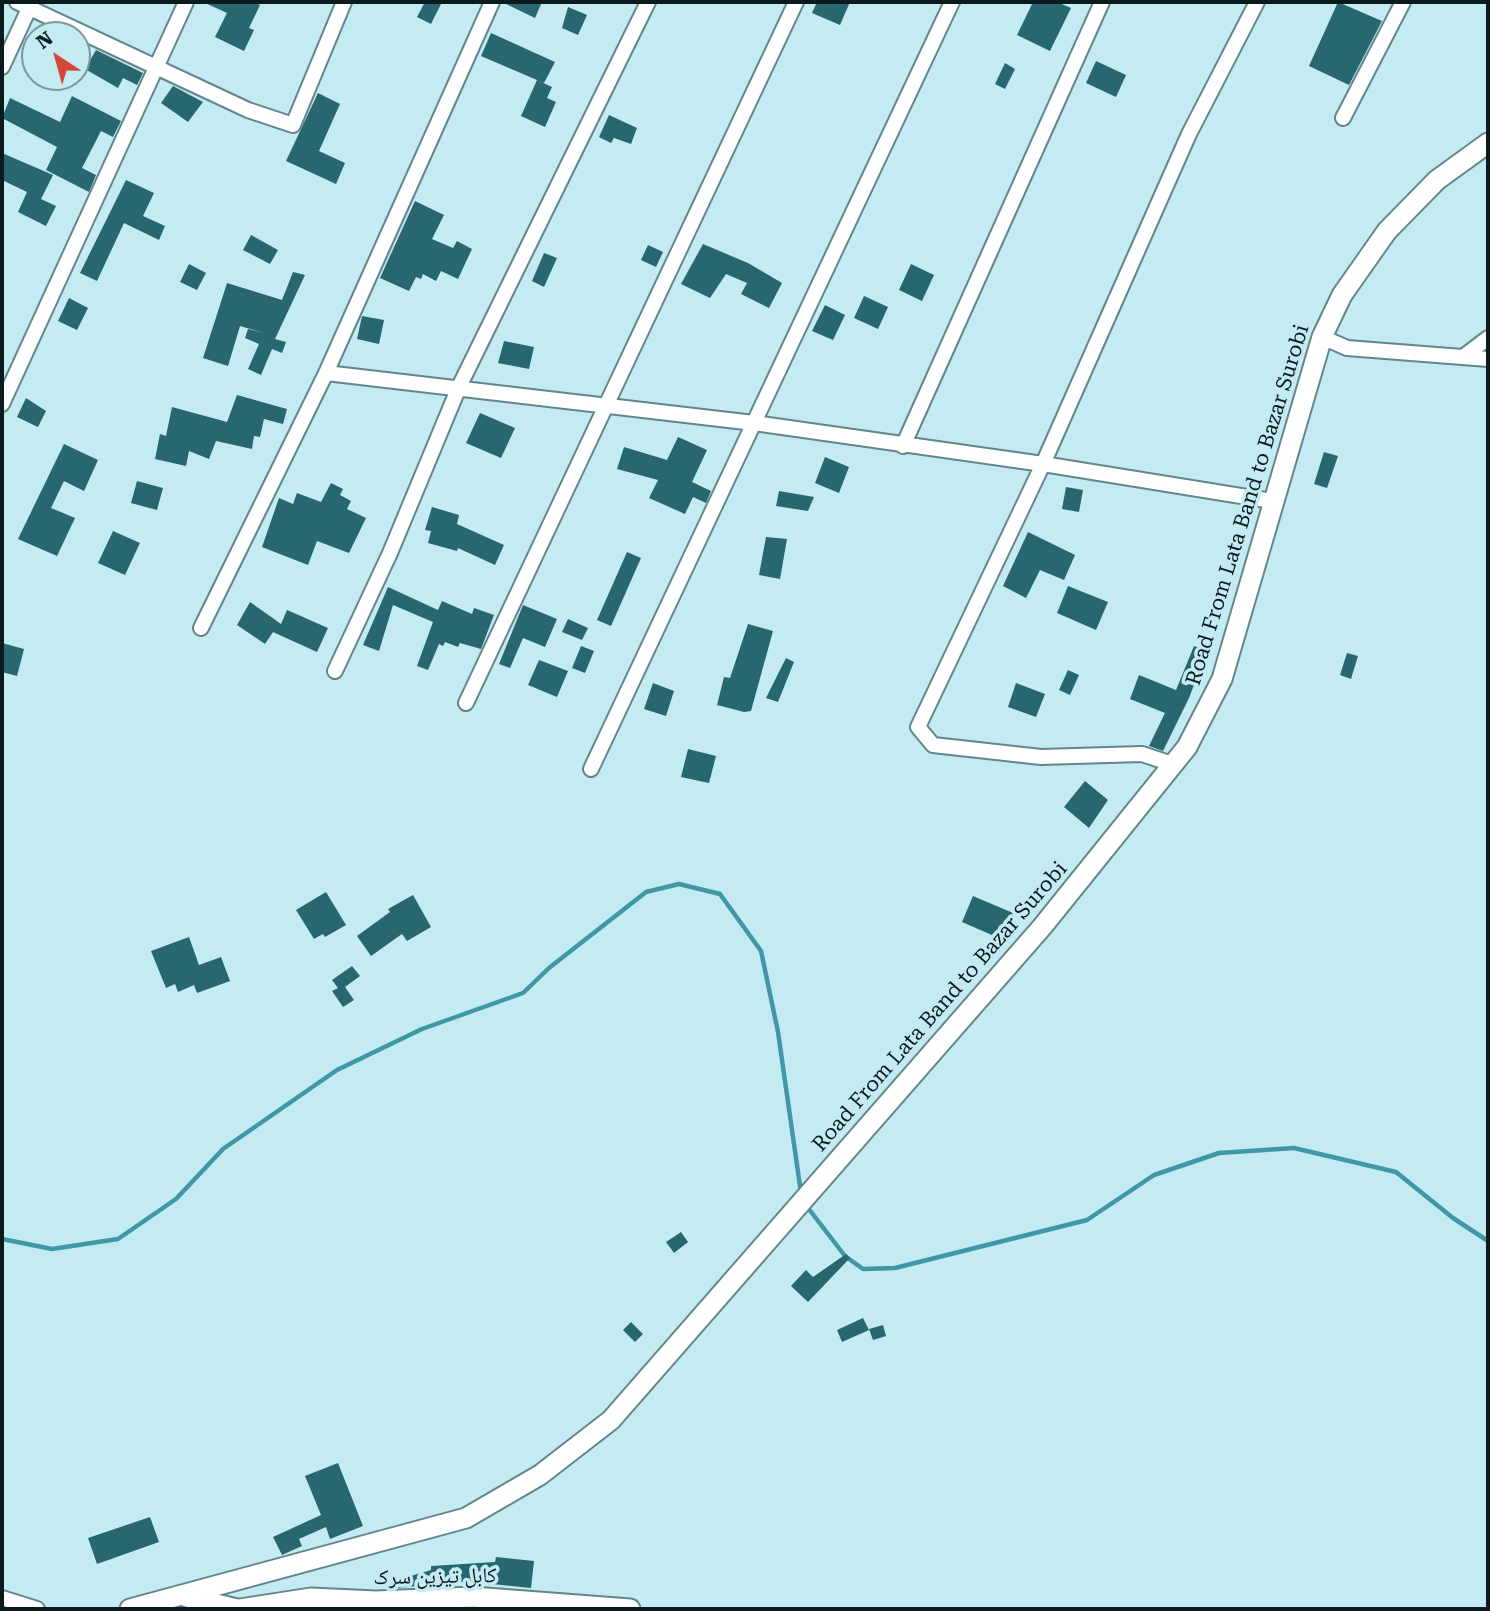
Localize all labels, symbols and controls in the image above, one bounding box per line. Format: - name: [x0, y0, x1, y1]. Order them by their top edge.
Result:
- north arrow: [21, 21, 91, 91]
- text: N: [32, 27, 57, 54]
- street label: Road From Lata Band to Bazar Surobi: [1181, 322, 1315, 688]
- street label: Road From Lata Band to Bazar Surobi: [807, 857, 1073, 1157]
- street label: کابل تیزین سرک: [373, 1563, 497, 1591]

